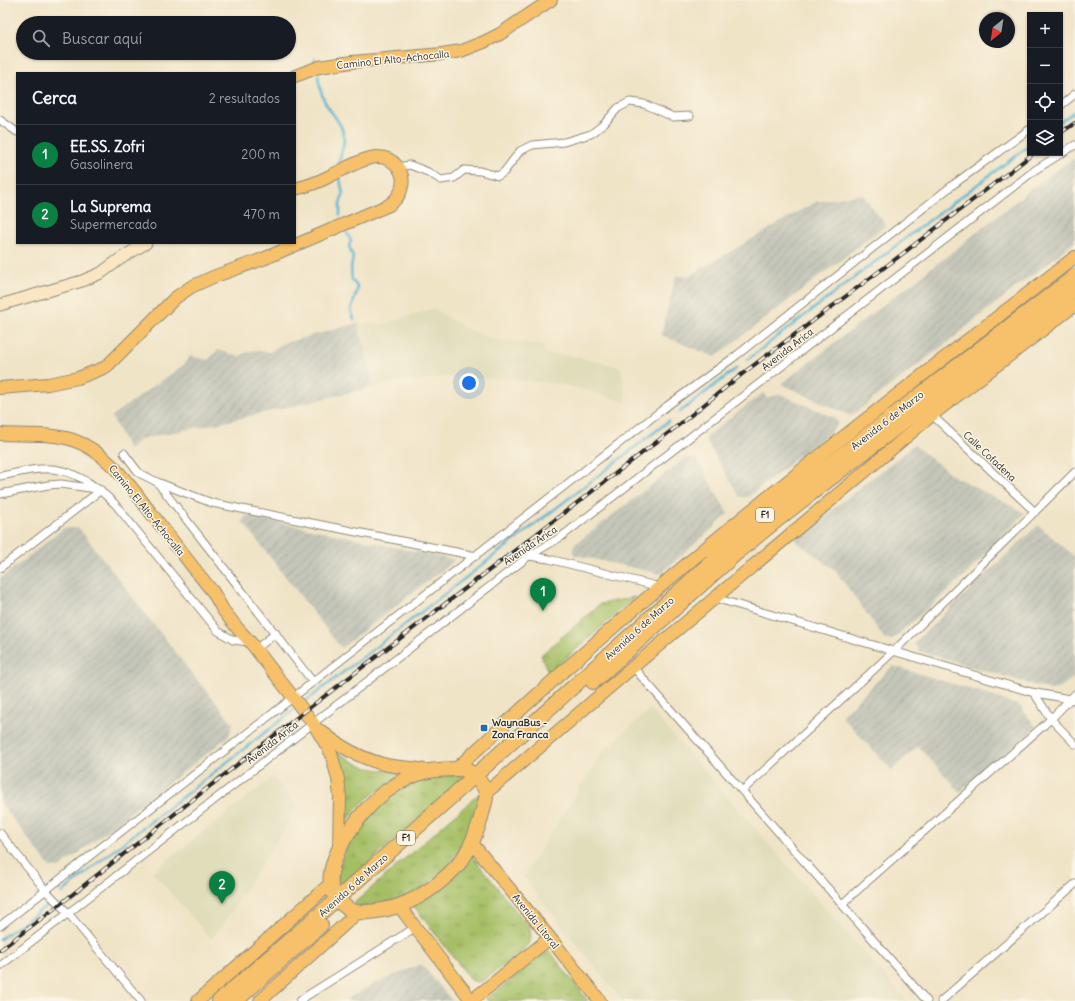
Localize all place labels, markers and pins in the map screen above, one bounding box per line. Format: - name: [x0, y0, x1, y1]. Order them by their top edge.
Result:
- pin: 1: [530, 578, 556, 611]
- place label: WaynaBus - Zona Franca: [492, 716, 549, 741]
- marker: WaynaBus - Zona Franca: [479, 723, 489, 733]
- pin: 2: [209, 871, 235, 904]

